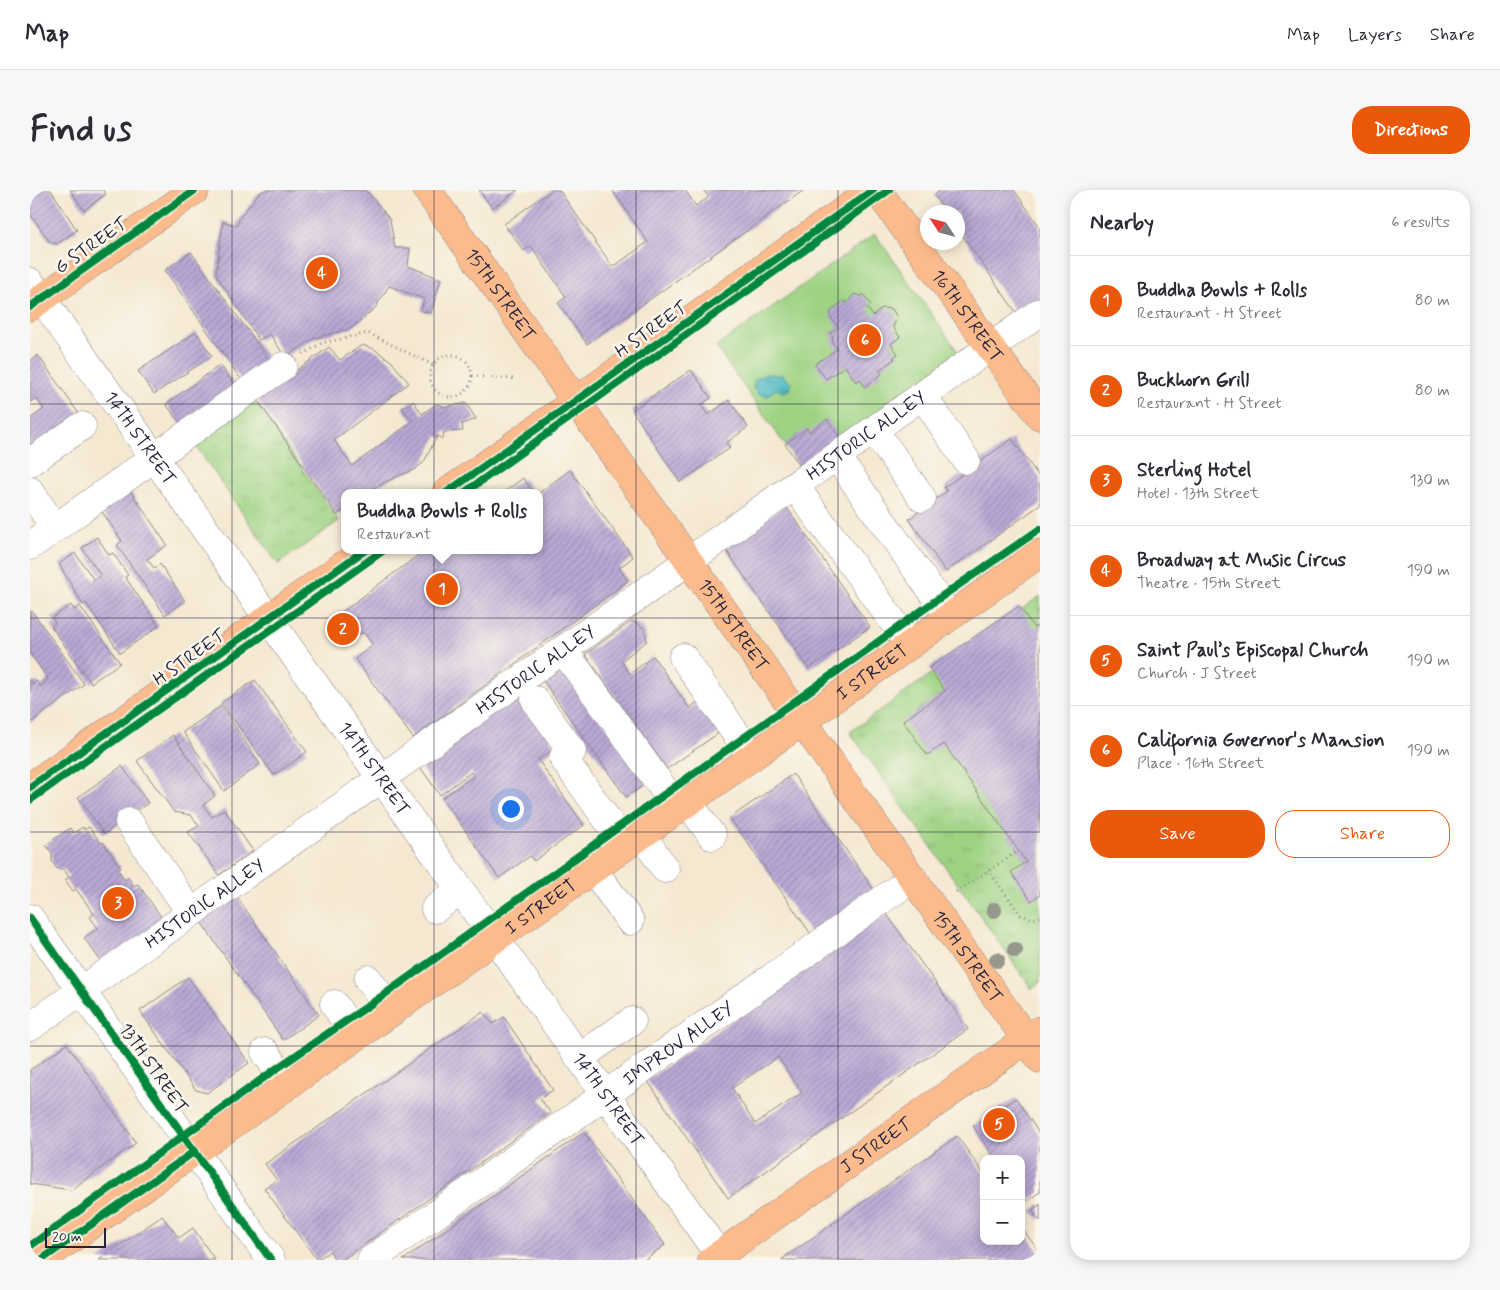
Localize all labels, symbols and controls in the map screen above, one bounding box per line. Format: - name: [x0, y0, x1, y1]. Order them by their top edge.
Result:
- text: Map: [25, 19, 69, 50]
- text: Map: [1287, 23, 1320, 47]
- text: Layers: [1348, 23, 1402, 47]
- text: Share: [1430, 23, 1475, 47]
- button: Directions: [1352, 106, 1470, 154]
- text: Find us: [30, 107, 132, 153]
- north arrow: [920, 205, 965, 250]
- text: Nearby: [1090, 209, 1154, 237]
- street label: G STREET: [50, 212, 133, 280]
- text: 6 results: [1391, 212, 1450, 233]
- street label: 15TH STREET: [459, 244, 541, 346]
- pin: 4: [306, 254, 338, 292]
- street label: 16TH STREET: [926, 265, 1008, 367]
- text: Buddha Bowls + Rolls: [1137, 278, 1307, 303]
- text: 1: [1102, 290, 1110, 311]
- text: 80 m: [1415, 290, 1450, 311]
- street label: H STREET: [610, 296, 693, 364]
- text: Restaurant · H Street: [1137, 303, 1282, 324]
- pin: 6: [849, 321, 881, 359]
- text: Buckhorn Grill: [1137, 368, 1249, 393]
- text: 2: [1102, 380, 1110, 401]
- text: 80 m: [1415, 380, 1450, 401]
- street label: HISTORIC ALLEY: [802, 386, 931, 487]
- street label: 14TH STREET: [98, 387, 181, 490]
- text: Restaurant · H Street: [1137, 393, 1282, 414]
- text: Sterling Hotel: [1137, 458, 1251, 483]
- text: 3: [1102, 470, 1110, 491]
- text: 130 m: [1409, 470, 1450, 491]
- text: Hotel · 13th Street: [1137, 483, 1259, 504]
- popup: [341, 489, 543, 554]
- text: Buddha Bowls + Rolls: [357, 499, 527, 524]
- text: Restaurant: [357, 524, 431, 545]
- text: Broadway at Music Circus: [1137, 548, 1346, 573]
- text: 4: [1101, 560, 1111, 581]
- text: 190 m: [1407, 560, 1450, 581]
- pin: 1: [426, 570, 458, 608]
- text: Theatre · 15th Street: [1137, 573, 1281, 594]
- street label: 15TH STREET: [692, 574, 774, 676]
- pin: 2: [327, 610, 359, 648]
- street label: HISTORIC ALLEY: [471, 620, 600, 721]
- street label: H STREET: [148, 624, 231, 692]
- text: Saint Paul’s Episcopal Church: [1137, 638, 1368, 663]
- street label: I STREET: [832, 639, 913, 706]
- text: 5: [1101, 650, 1111, 671]
- text: 190 m: [1407, 650, 1450, 671]
- text: Church · J Street: [1137, 663, 1257, 684]
- street label: 14TH STREET: [332, 718, 415, 820]
- text: California Governor's Mansion: [1137, 728, 1385, 753]
- text: 6: [1102, 740, 1110, 761]
- text: 190 m: [1407, 740, 1450, 761]
- text: Place · 16th Street: [1137, 753, 1264, 774]
- your location: [498, 796, 524, 822]
- button: Save: [1090, 810, 1265, 858]
- button: Share: [1275, 810, 1450, 858]
- street label: HISTORIC ALLEY: [141, 854, 270, 955]
- street label: I STREET: [501, 874, 582, 941]
- pin: 3: [102, 884, 134, 922]
- street label: 15TH STREET: [926, 906, 1008, 1008]
- street label: IMPROV ALLEY: [619, 996, 740, 1092]
- street label: 13TH STREET: [113, 1018, 193, 1119]
- street label: 14TH STREET: [566, 1048, 649, 1151]
- pin: 5: [983, 1105, 1015, 1143]
- street label: J STREET: [836, 1112, 918, 1179]
- map controls: [980, 1155, 1025, 1245]
- button: +: [980, 1155, 1025, 1200]
- button: −: [980, 1200, 1025, 1245]
- scale bar: [45, 1225, 106, 1248]
- text: 20 m: [52, 1228, 82, 1246]

